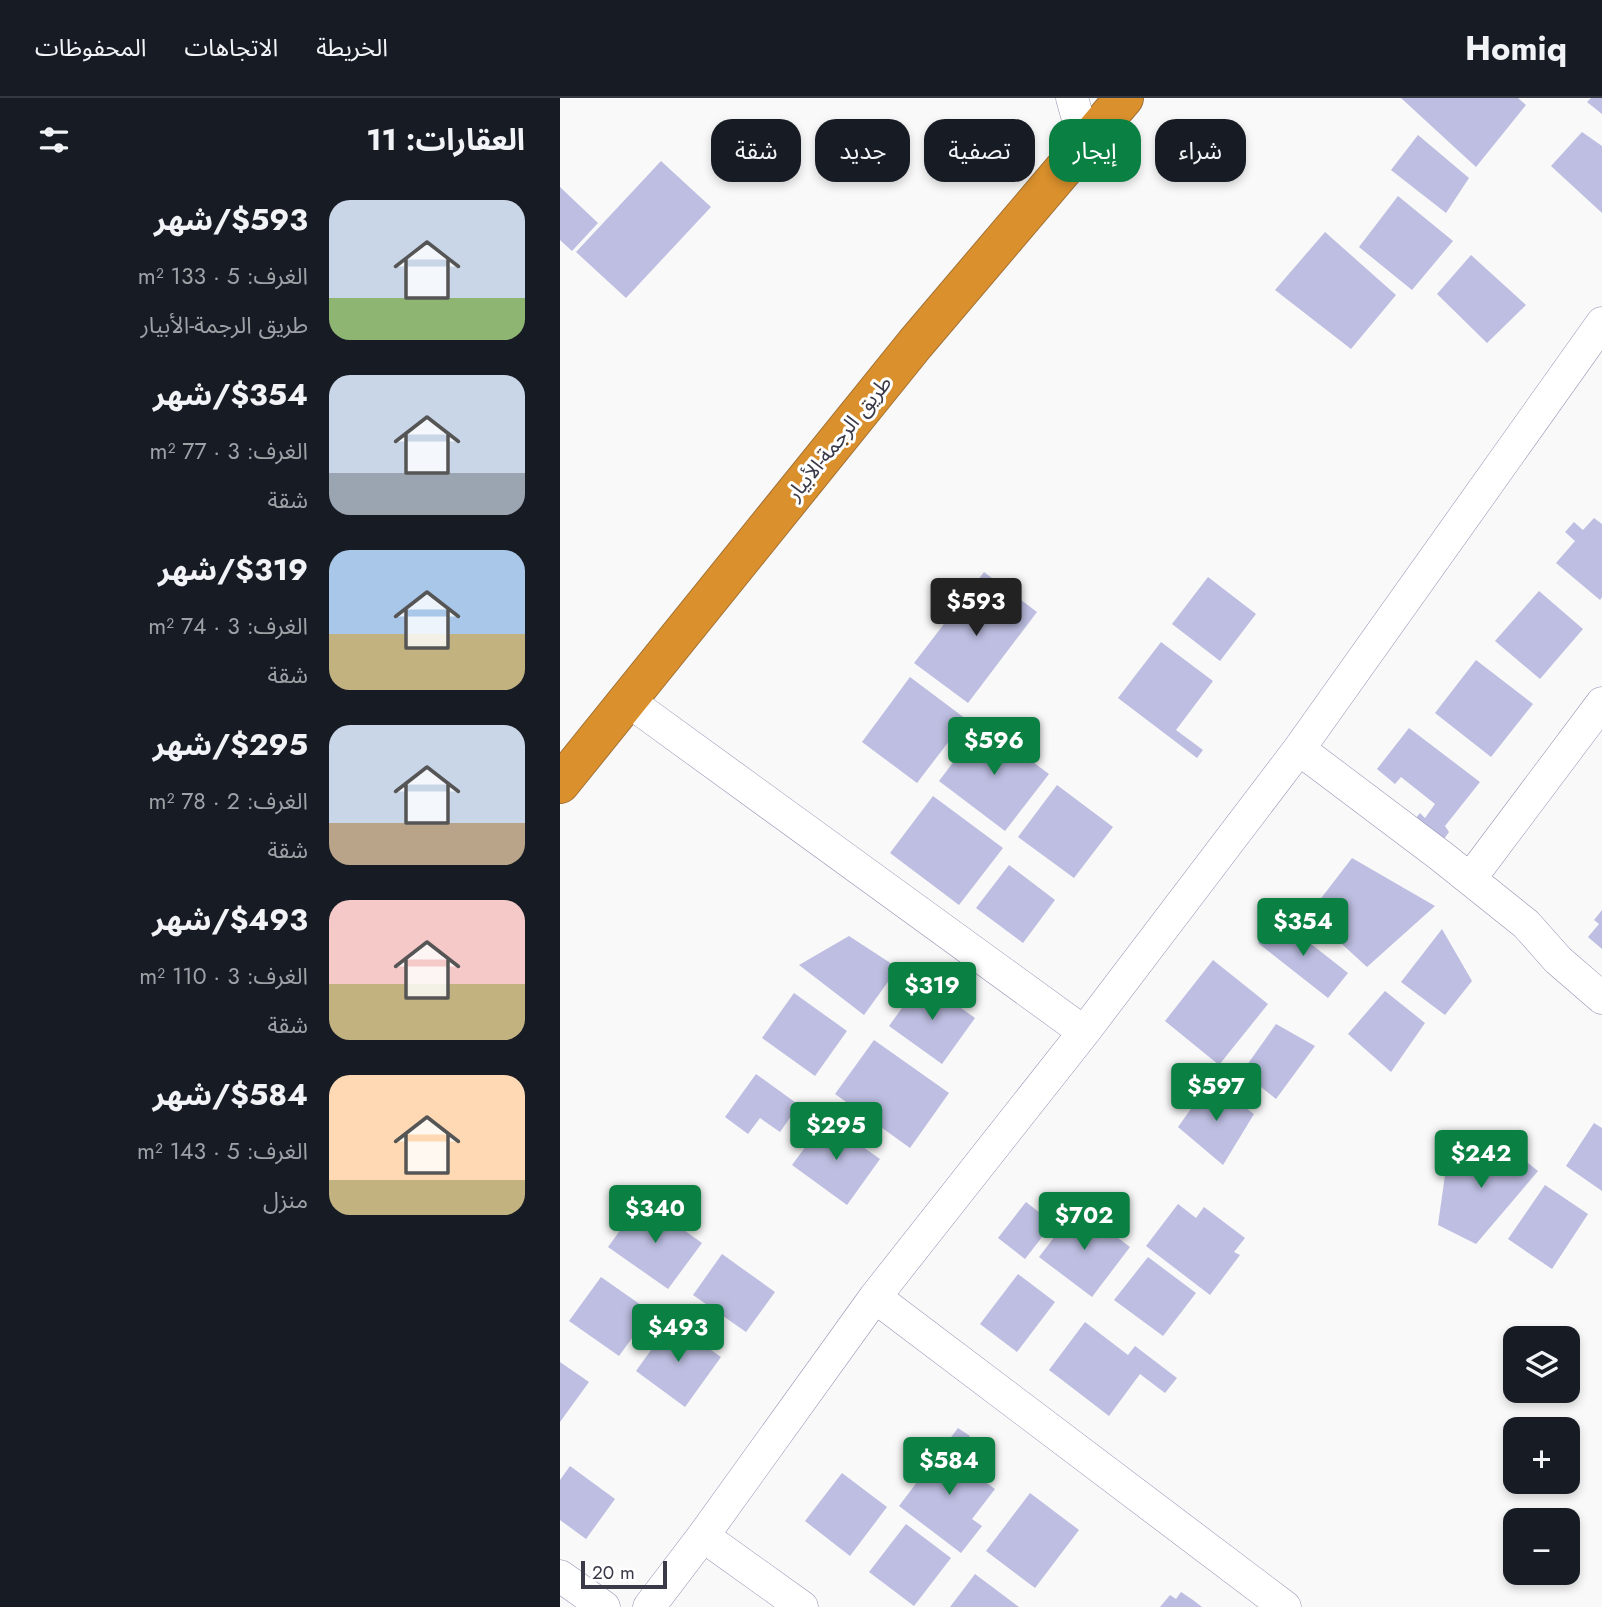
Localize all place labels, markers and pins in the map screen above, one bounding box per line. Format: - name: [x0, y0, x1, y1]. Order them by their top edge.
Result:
- pin: $593: [935, 578, 1017, 638]
- pin: $596: [953, 718, 1035, 777]
- pin: $354: [1262, 898, 1344, 958]
- pin: $319: [891, 962, 973, 1022]
- pin: $597: [1175, 1063, 1257, 1123]
- pin: $295: [795, 1102, 877, 1162]
- pin: $242: [1440, 1130, 1522, 1190]
- pin: $340: [614, 1186, 696, 1245]
- pin: $702: [1043, 1192, 1125, 1252]
- pin: $493: [637, 1304, 719, 1364]
- pin: $584: [908, 1438, 990, 1497]

